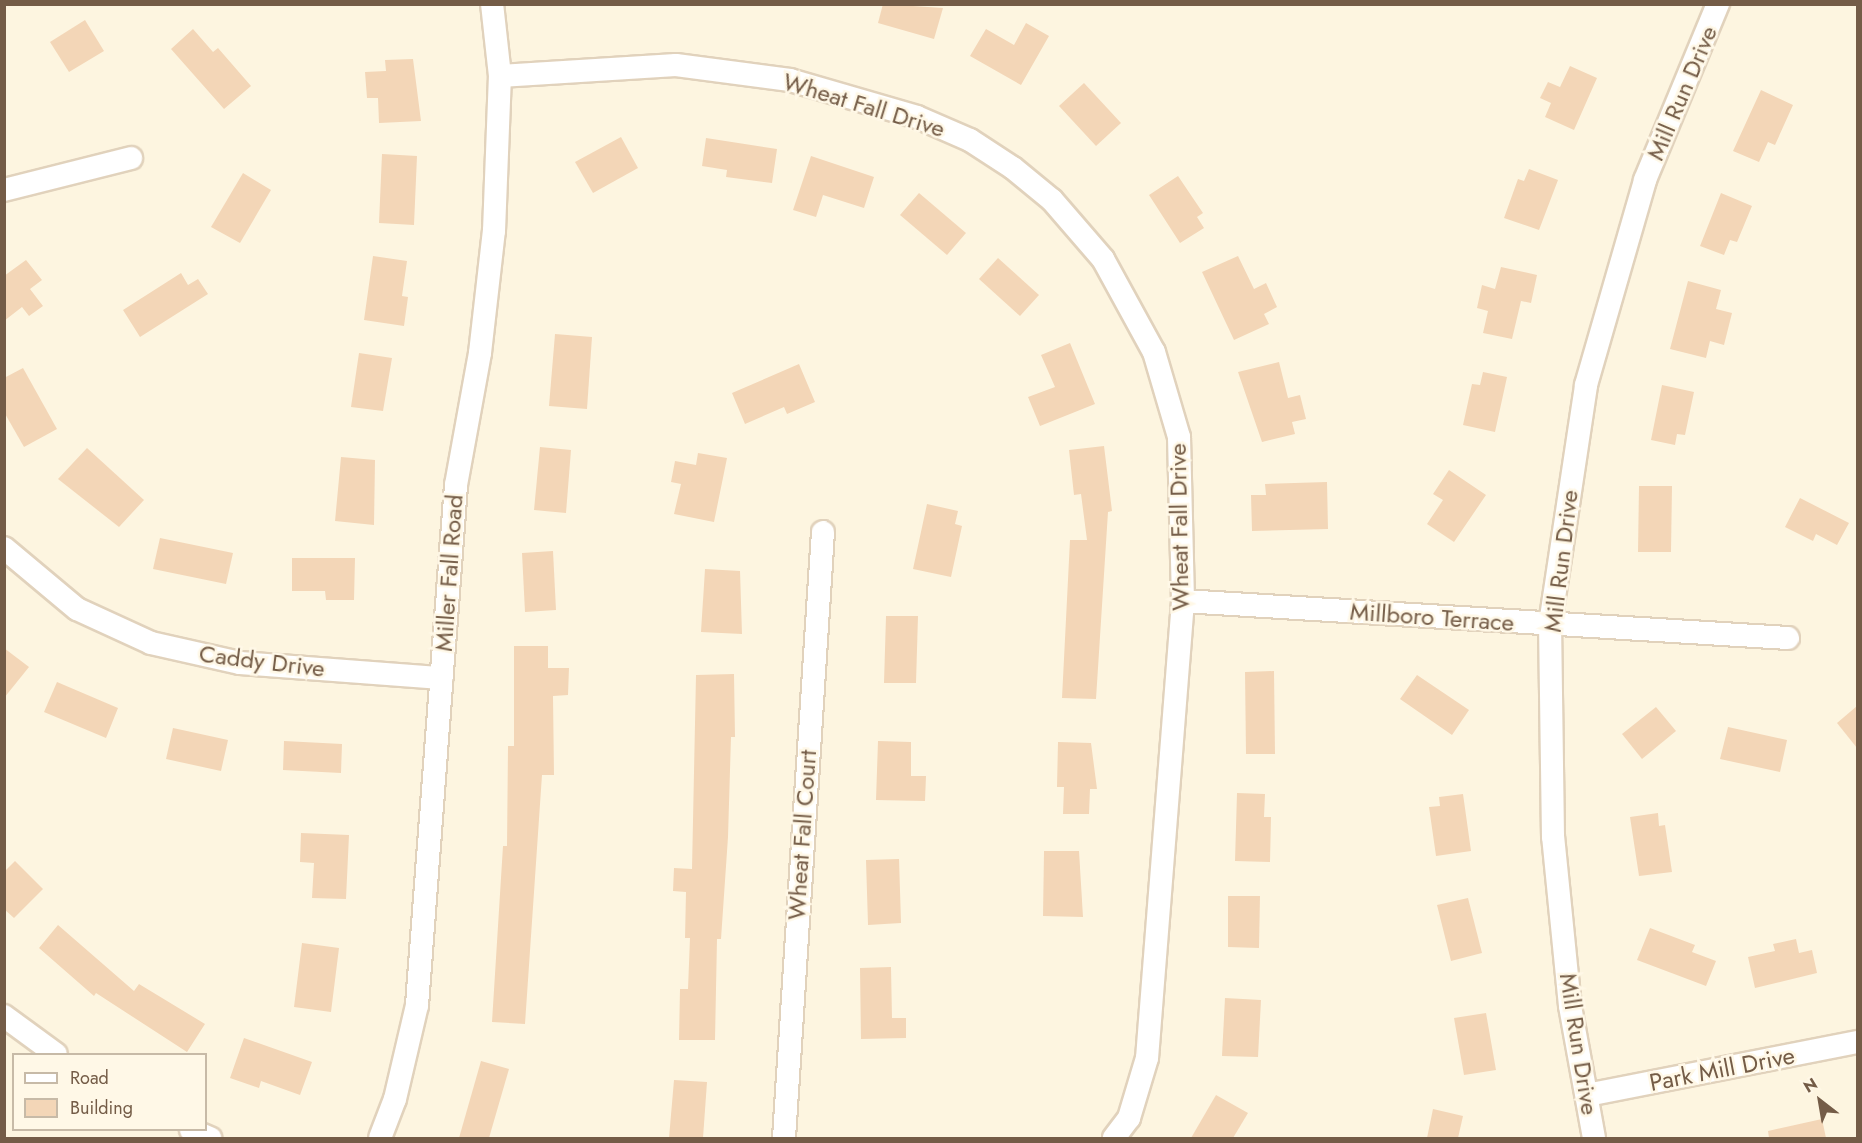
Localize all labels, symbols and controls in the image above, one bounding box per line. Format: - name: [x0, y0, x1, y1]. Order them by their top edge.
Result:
- street label: Mill Run Drive: [1641, 22, 1723, 164]
- street label: Wheat Fall Drive: [780, 67, 948, 143]
- street label: Wheat Fall Drive: [1163, 443, 1195, 611]
- street label: Mill Run Drive: [1538, 488, 1584, 634]
- street label: Miller Fall Road: [429, 494, 469, 652]
- street label: Millboro Terrace: [1349, 597, 1515, 637]
- street label: Caddy Drive: [197, 639, 327, 683]
- street label: Wheat Fall Court: [782, 749, 822, 921]
- street label: Mill Run Drive: [1554, 971, 1604, 1117]
- street label: Park Mill Drive: [1647, 1041, 1797, 1097]
- legend: [12, 1053, 207, 1131]
- text: Road: [70, 1065, 109, 1091]
- north arrow: [1790, 1071, 1850, 1131]
- text: N: [1799, 1072, 1822, 1098]
- text: Building: [70, 1095, 133, 1121]

